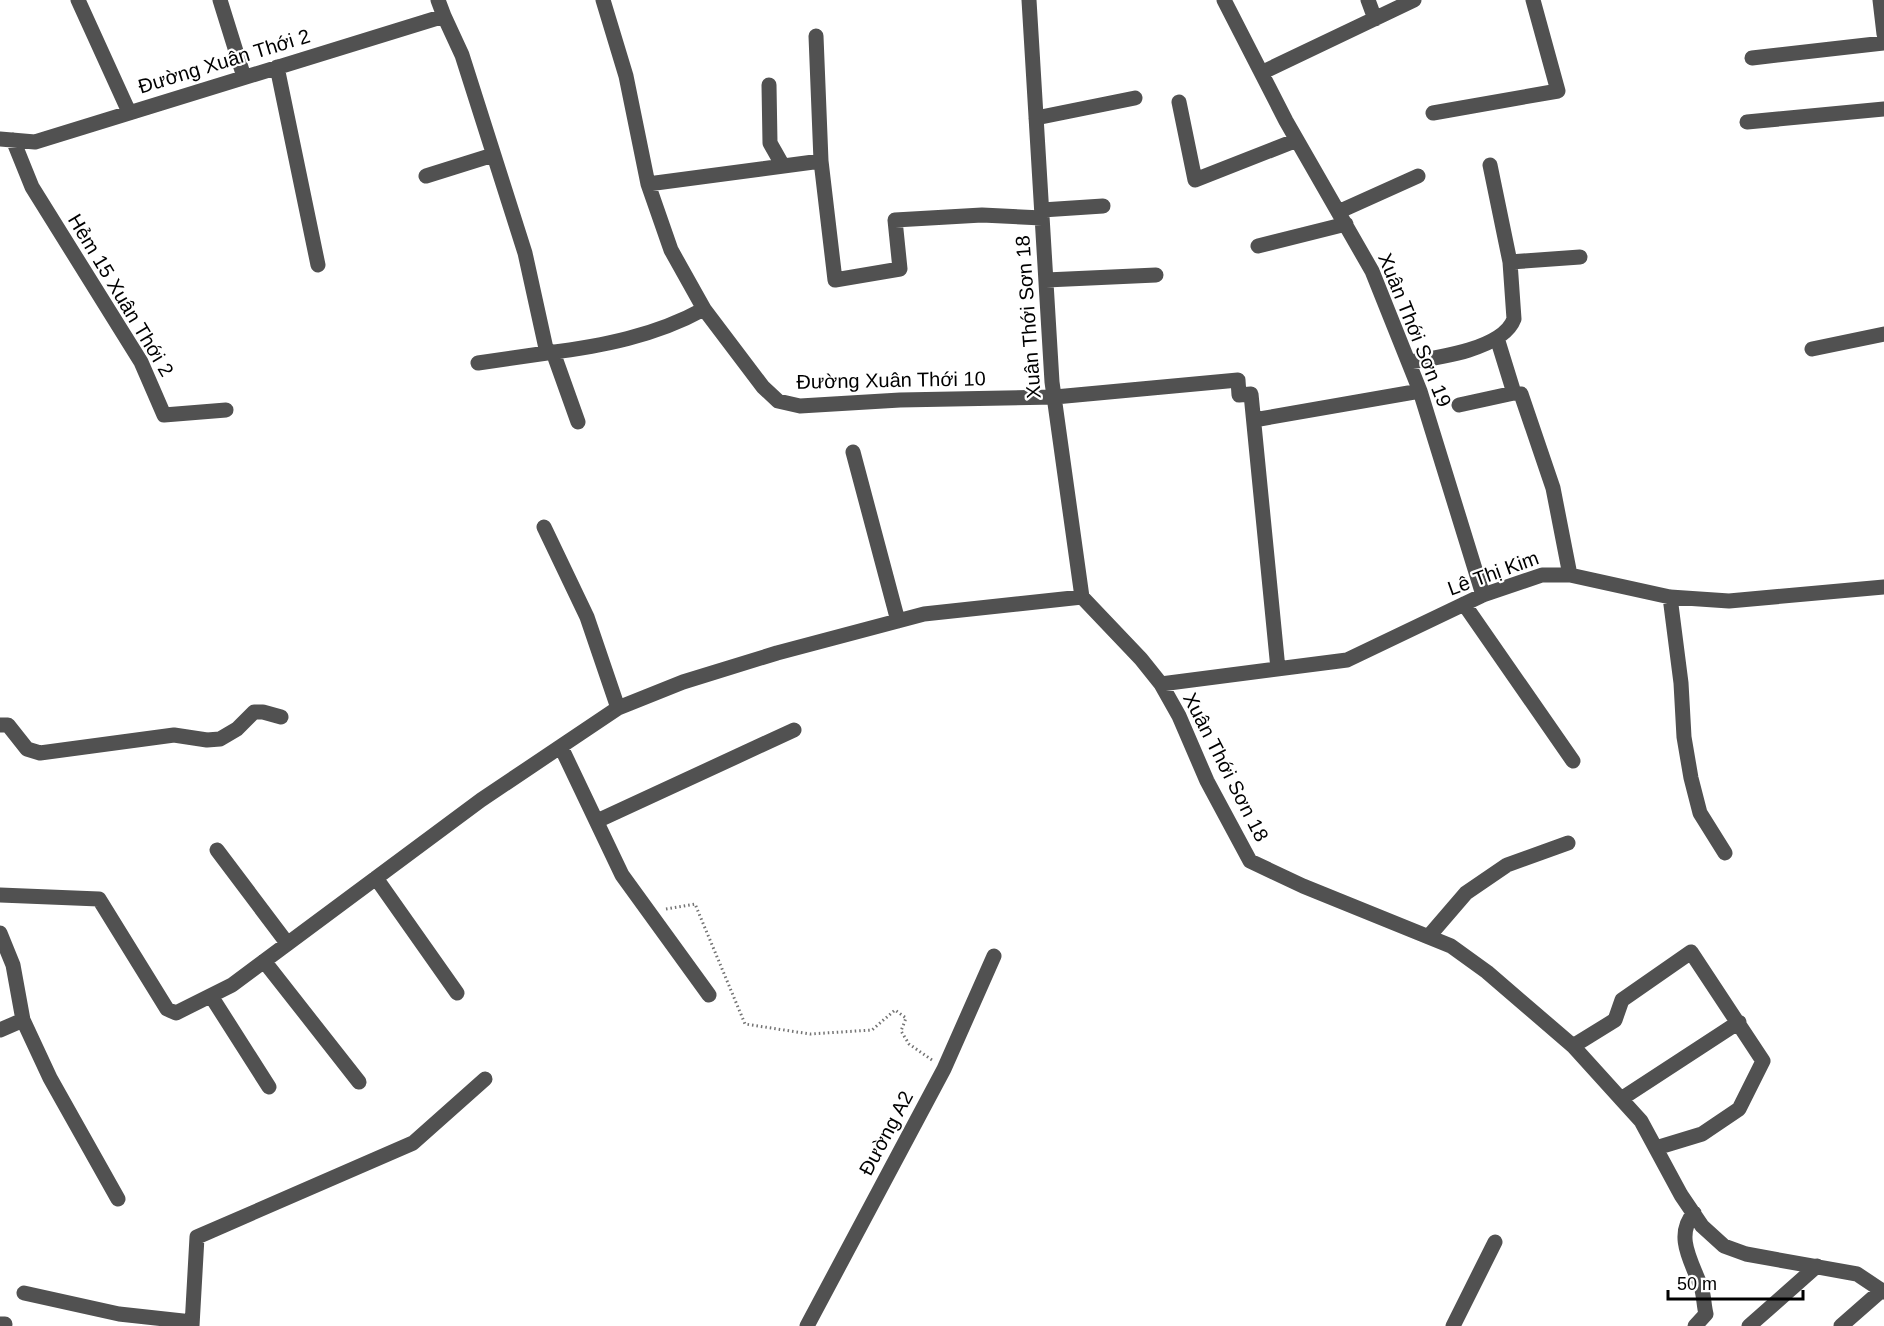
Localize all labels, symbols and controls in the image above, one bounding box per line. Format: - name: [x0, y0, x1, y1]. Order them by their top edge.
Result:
- street label: Đường Xuân Thới 2: [136, 24, 312, 98]
- street label: Hẻm 15 Xuân Thới 2: [64, 210, 178, 380]
- street label: Xuân Thới Sơn 18: [1011, 235, 1045, 399]
- street label: Xuân Thới Sơn 19: [1374, 250, 1456, 410]
- street label: Đường Xuân Thới 10: [796, 367, 986, 393]
- street label: Lê Thị Kim: [1444, 546, 1542, 600]
- street label: Xuân Thới Sơn 18: [1179, 689, 1273, 845]
- street label: Đường A2: [855, 1087, 917, 1179]
- scale bar: [1668, 1263, 1803, 1301]
- text: 50 m: [1677, 1274, 1717, 1294]

